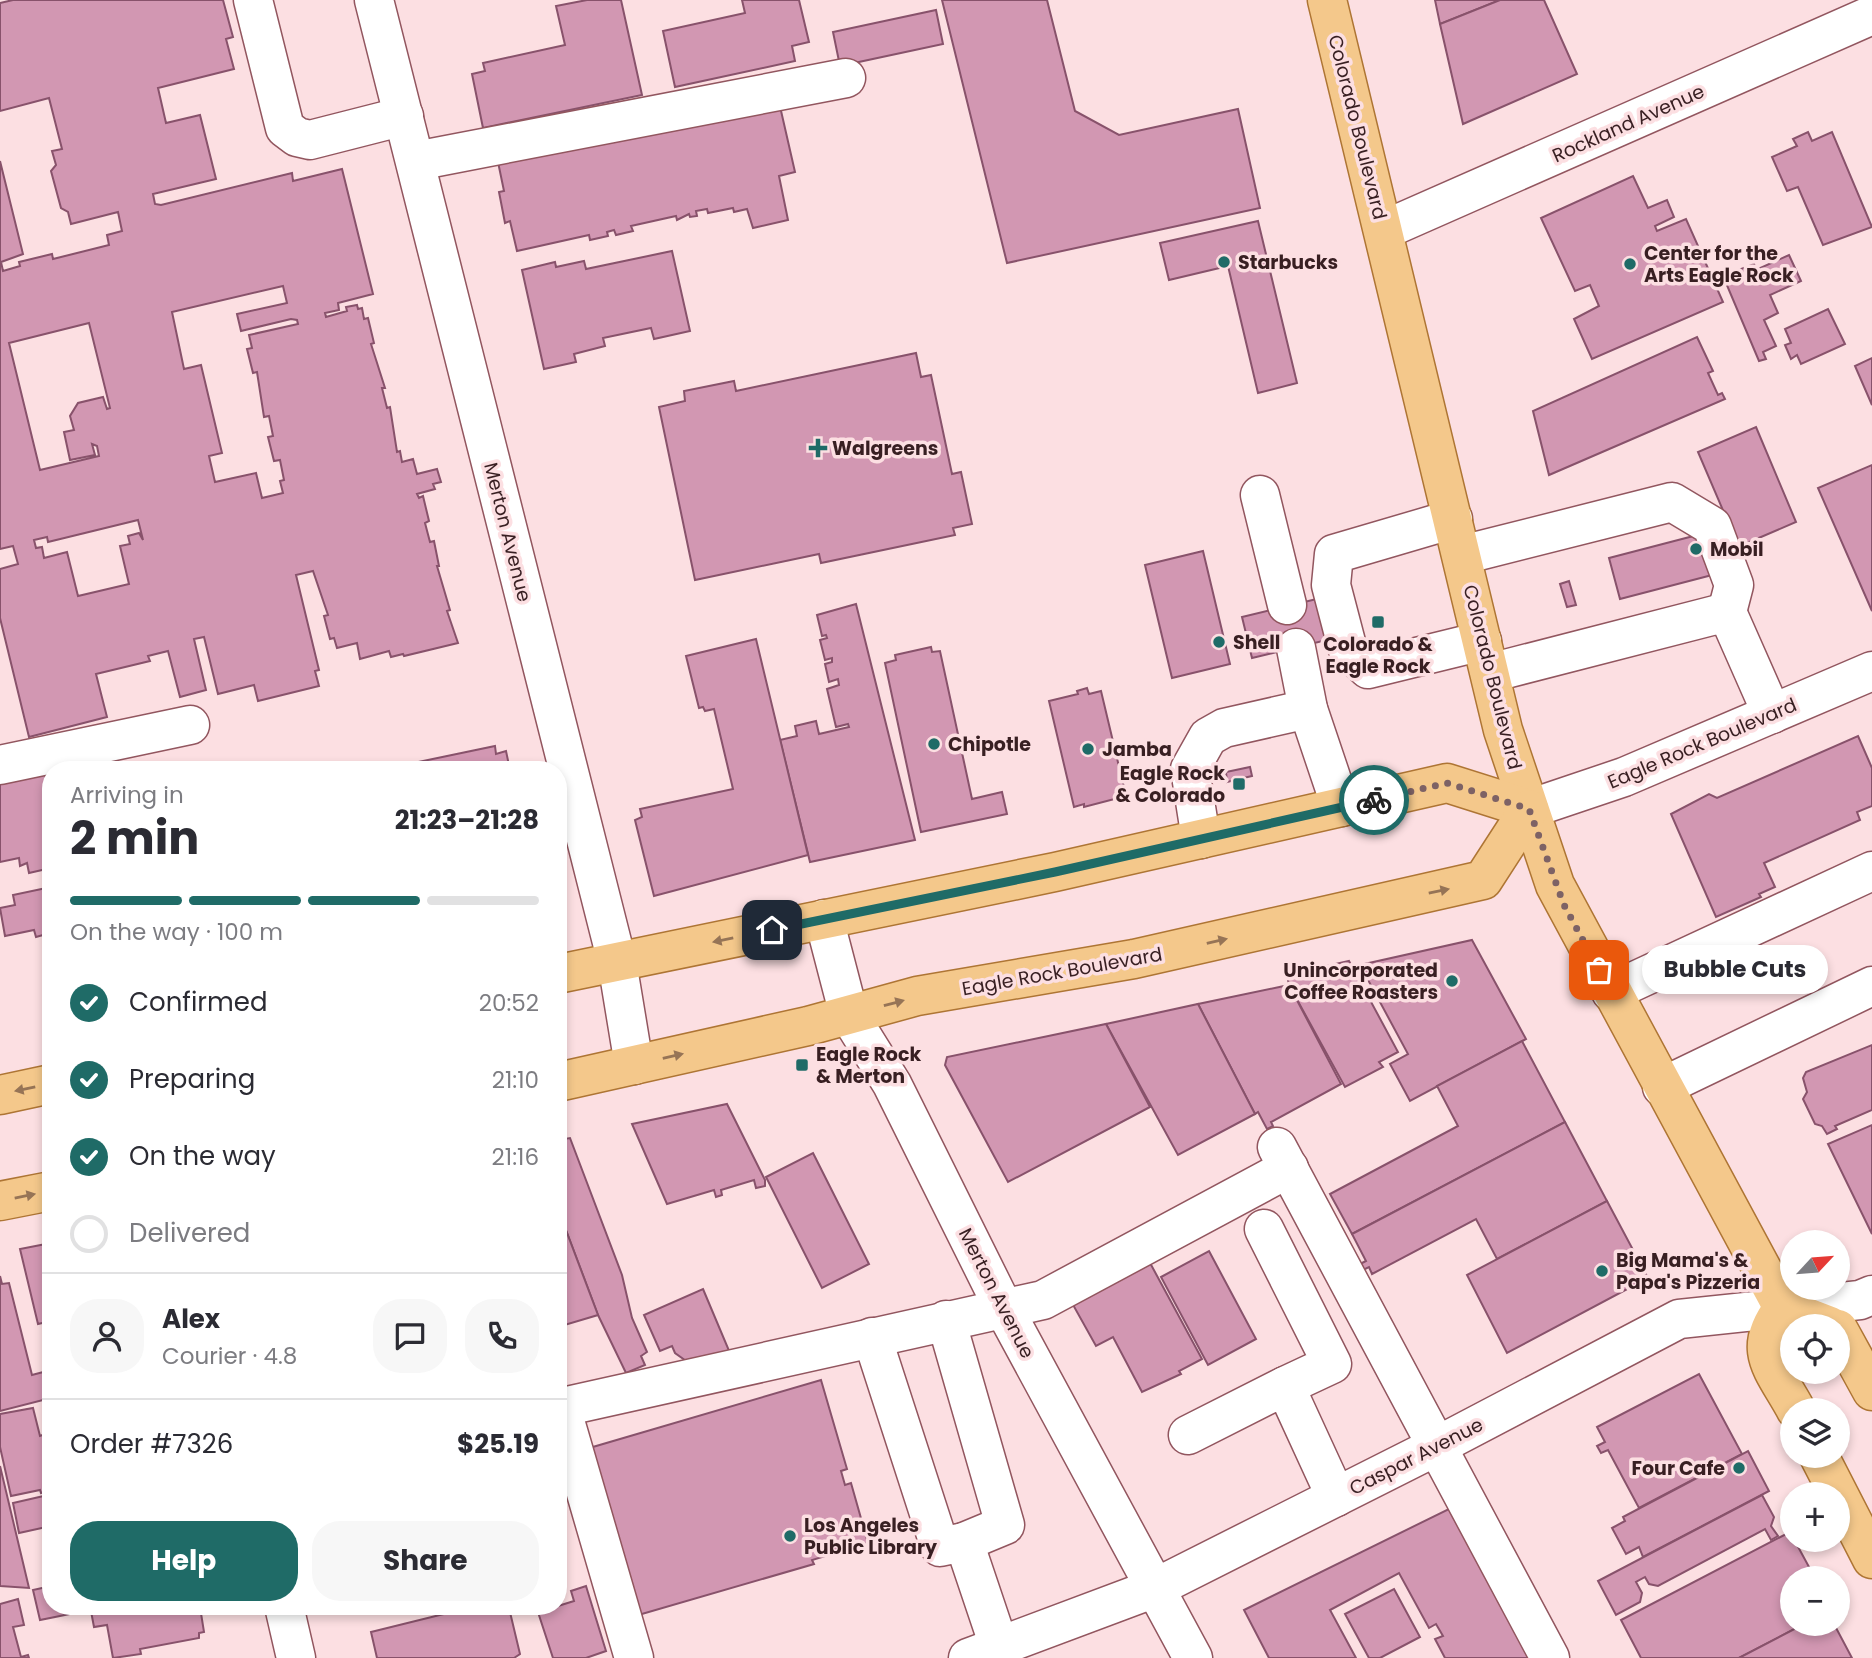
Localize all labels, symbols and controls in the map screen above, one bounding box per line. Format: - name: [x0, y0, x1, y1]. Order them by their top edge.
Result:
- street label: Colorado Boulevard: [1321, 32, 1394, 222]
- street label: Rockland Avenue: [1548, 78, 1709, 169]
- place label: Center for the Arts Eagle Rock: [1644, 240, 1794, 289]
- place label: Starbucks: [1238, 249, 1338, 276]
- marker: Starbucks: [1216, 254, 1232, 270]
- marker: Center for the Arts Eagle Rock: [1622, 256, 1638, 272]
- place label: Walgreens: [832, 435, 938, 462]
- marker: Walgreens: [810, 440, 826, 456]
- street label: Merton Avenue: [477, 460, 538, 605]
- place label: Mobil: [1710, 536, 1764, 563]
- marker: Mobil: [1688, 541, 1704, 557]
- street label: Colorado Boulevard: [1456, 582, 1529, 772]
- marker: Colorado & Eagle Rock: [1370, 614, 1386, 630]
- place label: Shell: [1233, 629, 1280, 656]
- place label: Colorado & Eagle Rock: [1323, 631, 1434, 680]
- marker: Shell: [1211, 634, 1227, 650]
- street label: Eagle Rock Boulevard: [1604, 691, 1801, 796]
- place label: Chipotle: [948, 731, 1031, 758]
- marker: Chipotle: [926, 736, 942, 752]
- place label: Jamba: [1102, 736, 1172, 763]
- marker: Jamba: [1080, 741, 1096, 757]
- place label: Eagle Rock & Colorado: [1115, 760, 1225, 809]
- courier: [1339, 765, 1409, 835]
- marker: Eagle Rock & Colorado: [1231, 776, 1247, 792]
- text: Arriving in: [70, 779, 184, 811]
- icon: bike: [1355, 781, 1393, 819]
- text: 21:23–21:28: [395, 802, 539, 838]
- text: 2 min: [70, 806, 199, 870]
- one-way arrow: [1428, 885, 1450, 896]
- pin: [742, 900, 802, 960]
- icon: home: [753, 911, 791, 949]
- text: On the way · 100 m: [70, 916, 283, 948]
- one-way arrow: [712, 934, 734, 945]
- one-way arrow: [1206, 935, 1228, 946]
- pin: [1569, 940, 1629, 1000]
- street label: Eagle Rock Boulevard: [960, 941, 1164, 1002]
- callout: Bubble Cuts: [1641, 946, 1826, 995]
- icon: bag: [1580, 951, 1618, 989]
- text: Bubble Cuts: [1664, 953, 1806, 985]
- place label: Unincorporated Coffee Roasters: [1283, 957, 1438, 1006]
- marker: Unincorporated Coffee Roasters: [1444, 973, 1460, 989]
- icon: check: [70, 984, 108, 1022]
- text: Confirmed: [129, 984, 267, 1020]
- text: 20:52: [479, 987, 539, 1019]
- one-way arrow: [884, 997, 905, 1007]
- place label: Eagle Rock & Merton: [816, 1041, 921, 1090]
- one-way arrow: [662, 1050, 684, 1061]
- marker: Eagle Rock & Merton: [794, 1057, 810, 1073]
- icon: check: [70, 1061, 108, 1099]
- text: Preparing: [129, 1061, 255, 1097]
- text: 21:10: [492, 1064, 539, 1096]
- one-way arrow: [14, 1084, 36, 1095]
- icon: check: [70, 1138, 108, 1176]
- text: On the way: [129, 1138, 276, 1174]
- text: 21:16: [492, 1141, 539, 1173]
- one-way arrow: [14, 1190, 36, 1201]
- text: Delivered: [129, 1215, 250, 1251]
- street label: Merton Avenue: [952, 1223, 1041, 1363]
- north arrow: [1780, 1230, 1850, 1300]
- map controls: [1780, 1230, 1850, 1636]
- place label: Big Mama's & Papa's Pizzeria: [1616, 1247, 1760, 1296]
- marker: Big Mama's & Papa's Pizzeria: [1594, 1263, 1610, 1279]
- button: person: [70, 1299, 144, 1373]
- button: chat: [373, 1299, 447, 1373]
- button: phone: [465, 1299, 539, 1373]
- text: Alex: [162, 1301, 220, 1337]
- button: locate: [1780, 1314, 1850, 1384]
- text: Courier · 4.8: [162, 1340, 297, 1372]
- button: layers: [1780, 1398, 1850, 1468]
- street label: Caspar Avenue: [1345, 1411, 1488, 1502]
- text: Order #7326: [70, 1426, 233, 1462]
- text: $25.19: [457, 1426, 539, 1462]
- place label: Four Cafe: [1632, 1455, 1725, 1482]
- marker: Four Cafe: [1731, 1460, 1747, 1476]
- button: +: [1780, 1482, 1850, 1552]
- place label: Los Angeles Public Library: [804, 1512, 938, 1561]
- button: Help: [70, 1521, 298, 1601]
- button: Share: [312, 1521, 539, 1601]
- marker: Los Angeles Public Library: [782, 1528, 798, 1544]
- button: −: [1780, 1566, 1850, 1636]

